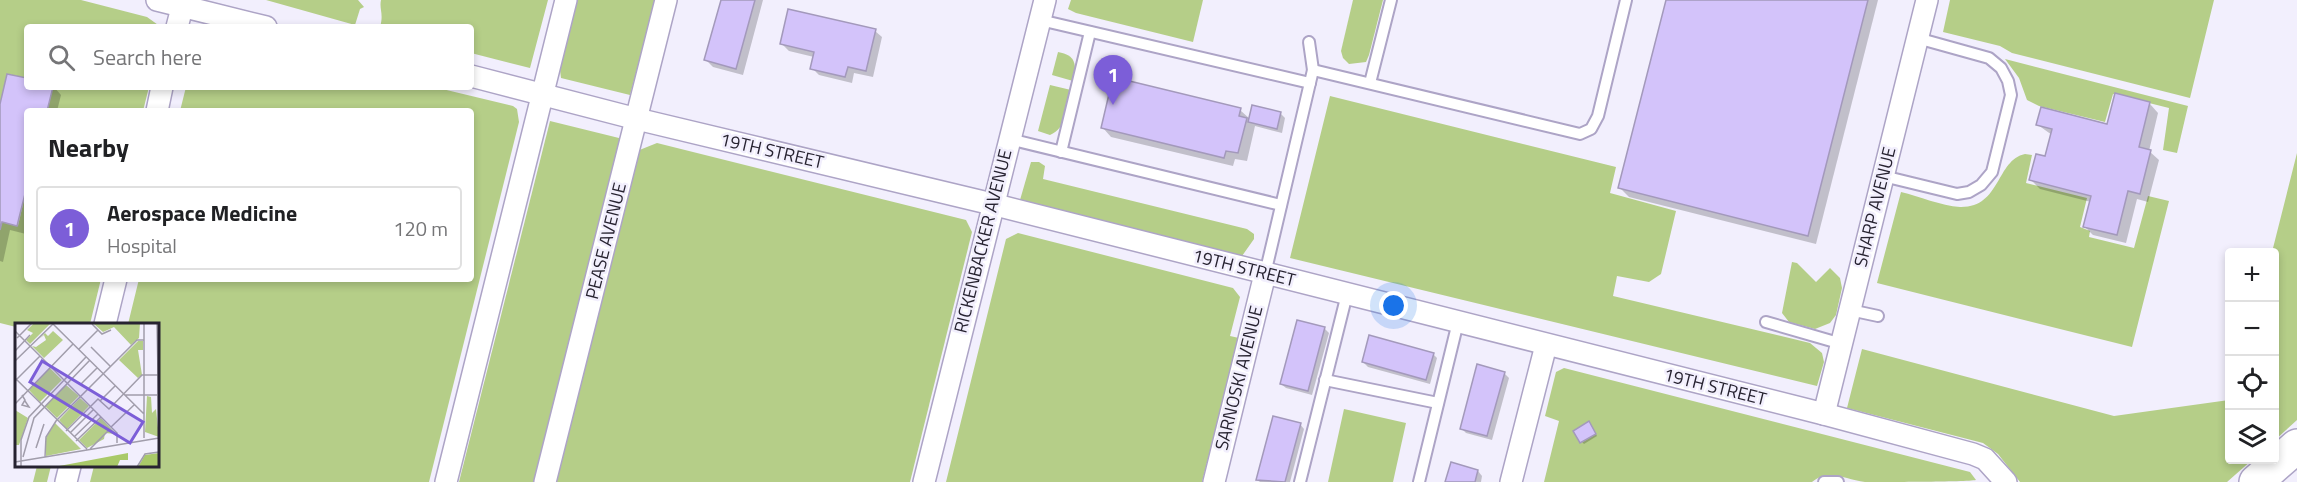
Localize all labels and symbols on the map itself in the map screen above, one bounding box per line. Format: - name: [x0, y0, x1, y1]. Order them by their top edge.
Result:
- pin: 1: [1094, 56, 1132, 105]
- street label: 19TH STREET: [718, 125, 827, 176]
- street label: SHARP AVENUE: [1847, 144, 1902, 270]
- street label: RICKENBACKER AVENUE: [947, 146, 1018, 336]
- street label: PEASE AVENUE: [578, 180, 633, 302]
- street label: 19TH STREET: [1190, 242, 1299, 293]
- your location: [1379, 291, 1408, 320]
- street label: SARNOSKI AVENUE: [1207, 303, 1270, 453]
- inset map: [15, 323, 159, 467]
- street label: 19TH STREET: [1661, 361, 1770, 412]

